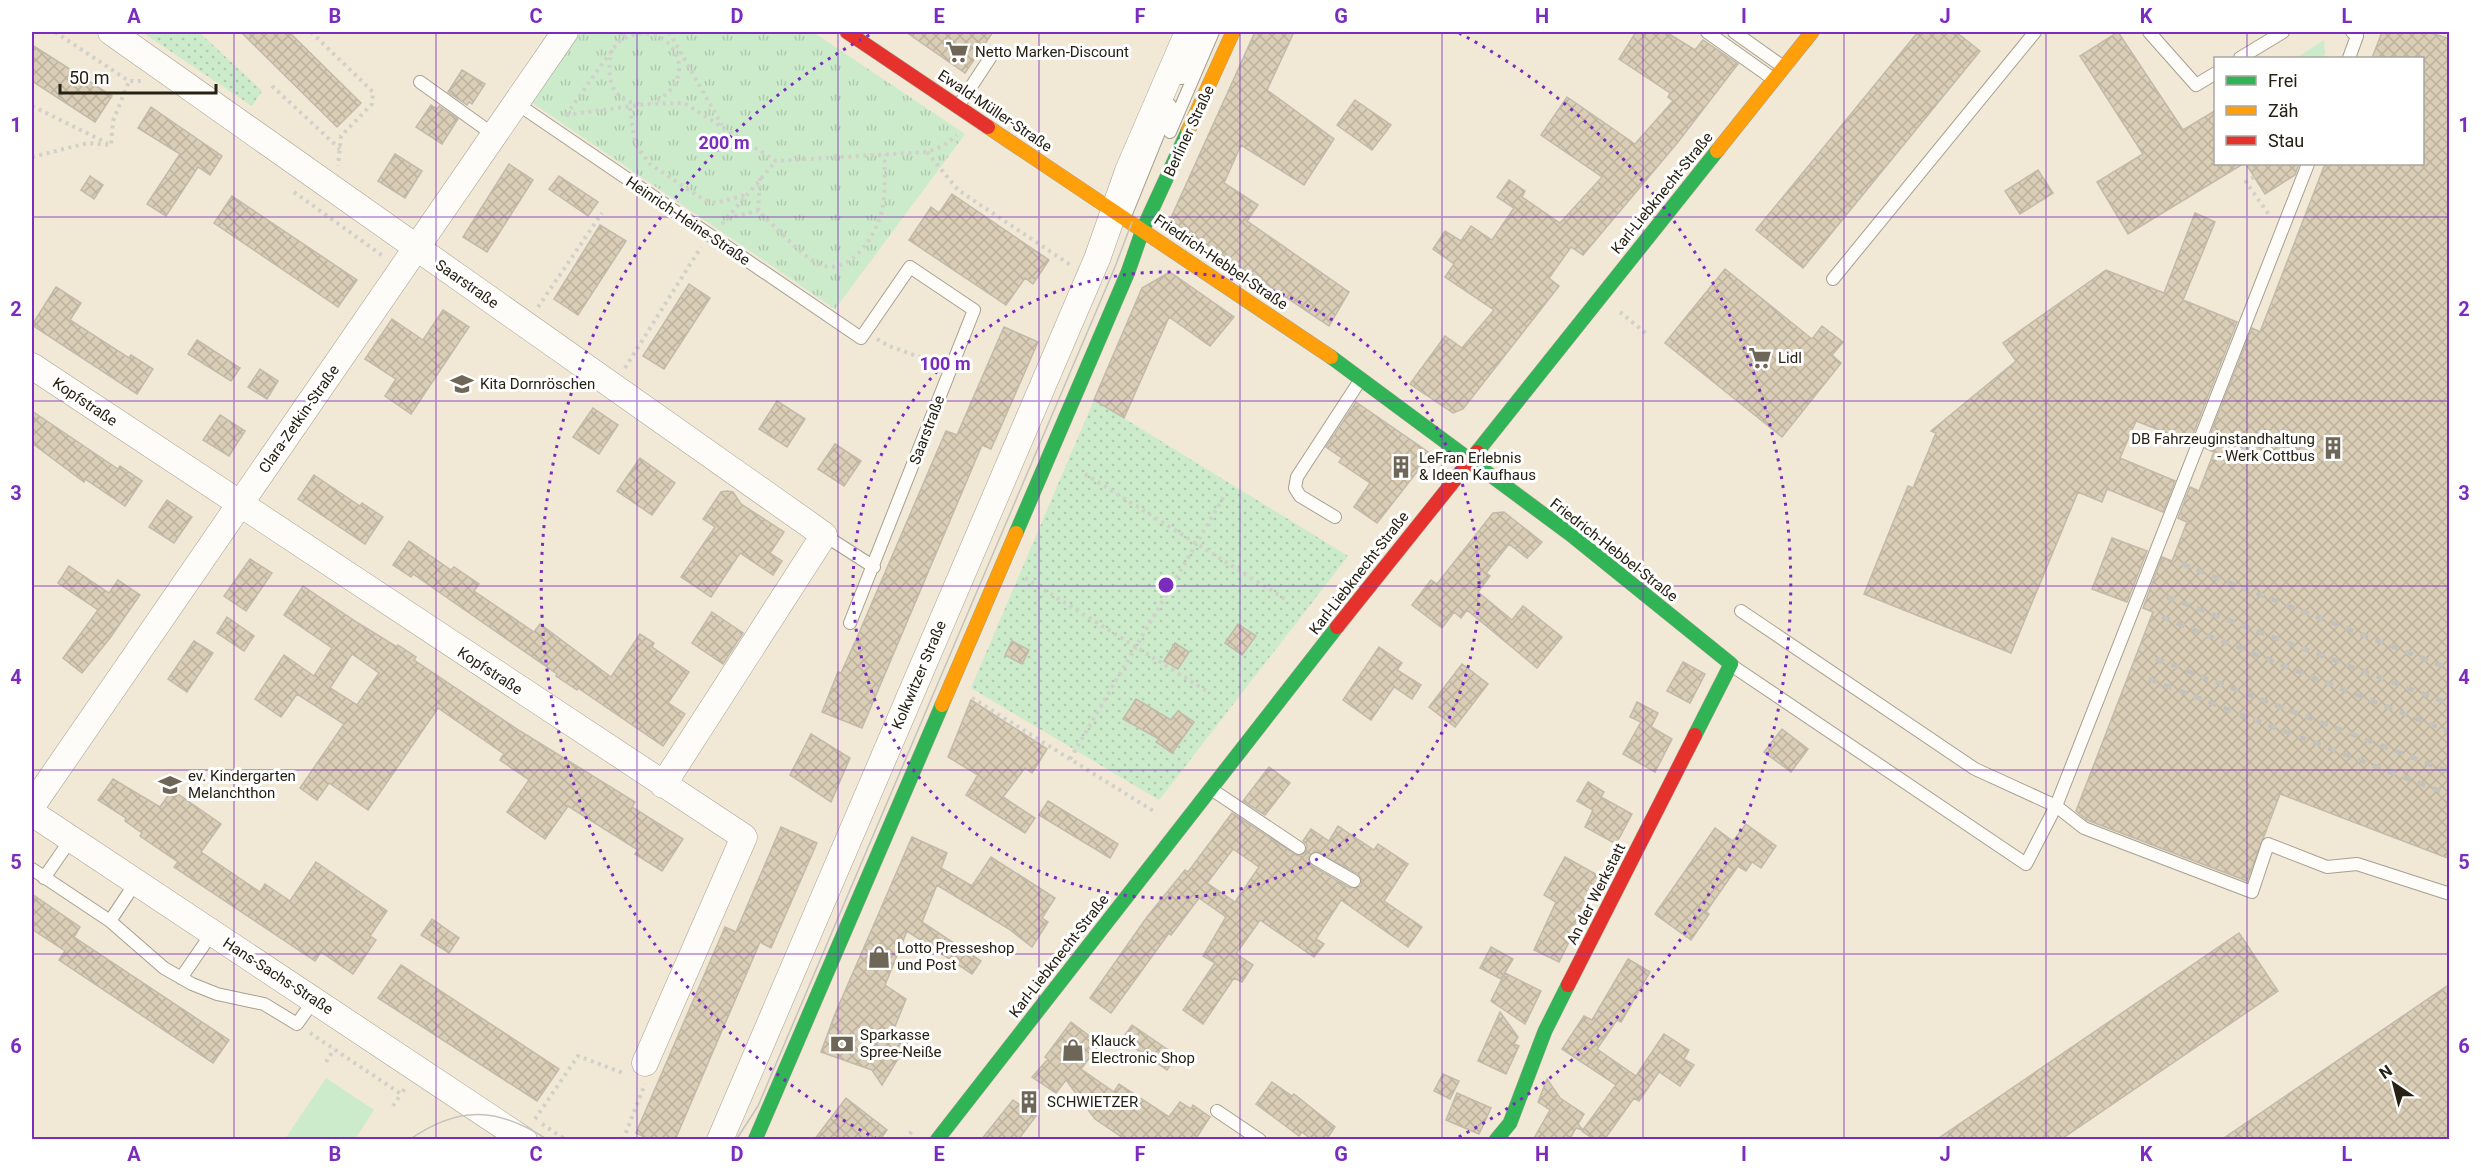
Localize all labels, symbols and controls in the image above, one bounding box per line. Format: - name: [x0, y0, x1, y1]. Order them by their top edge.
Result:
- text: A: [127, 4, 141, 28]
- text: B: [329, 4, 341, 28]
- text: C: [529, 4, 543, 28]
- text: D: [731, 4, 744, 28]
- text: E: [933, 4, 945, 28]
- text: F: [1135, 4, 1146, 28]
- text: G: [1334, 4, 1348, 28]
- text: H: [1535, 4, 1549, 28]
- text: I: [1741, 4, 1747, 28]
- text: J: [1939, 4, 1951, 28]
- text: K: [2140, 4, 2153, 28]
- text: L: [2342, 4, 2353, 28]
- supermarket icon: Netto Marken-Discount: [944, 39, 970, 65]
- place label: Netto Marken-Discount: [975, 43, 1129, 61]
- scale bar: [60, 57, 216, 95]
- legend: [2214, 57, 2424, 165]
- street label: Ewald-Müller-Straße: [935, 66, 1055, 156]
- text: 50 m: [69, 67, 109, 88]
- text: Frei: [2268, 70, 2298, 91]
- street label: Berliner Straße: [1160, 83, 1218, 179]
- text: Zäh: [2268, 100, 2299, 121]
- text: 1: [10, 113, 22, 137]
- text: 1: [2458, 113, 2470, 137]
- street label: Karl-Liebknecht-Straße: [1607, 129, 1717, 257]
- text: Stau: [2268, 130, 2304, 151]
- text: 200 m: [698, 132, 750, 153]
- street label: Heinrich-Heine-Straße: [622, 173, 754, 269]
- street label: Friedrich-Hebbel-Straße: [1151, 211, 1291, 313]
- street label: Saarstraße: [432, 256, 502, 312]
- text: 2: [10, 297, 22, 321]
- text: 2: [2458, 297, 2470, 321]
- supermarket icon: Lidl: [1747, 345, 1773, 371]
- place label: Lidl: [1778, 349, 1802, 367]
- text: 100 m: [919, 353, 971, 374]
- street label: Clara-Zetkin-Straße: [255, 362, 343, 476]
- school or university icon: Kita Dornröschen: [449, 371, 475, 397]
- street label: Kopfstraße: [49, 374, 121, 430]
- place label: Kita Dornröschen: [480, 375, 595, 393]
- street label: Saarstraße: [906, 393, 948, 467]
- place label: DB Fahrzeuginstandhaltung - Werk Cottbus: [2131, 430, 2315, 465]
- building icon: DB Fahrzeuginstandhaltung - Werk Cottbus: [2320, 435, 2346, 461]
- place label: LeFran Erlebnis & Ideen Kaufhaus: [1419, 449, 1536, 484]
- building icon: LeFran Erlebnis & Ideen Kaufhaus: [1388, 454, 1414, 480]
- text: 3: [10, 481, 22, 505]
- text: 3: [2458, 481, 2470, 505]
- street label: Friedrich-Hebbel-Straße: [1547, 495, 1681, 605]
- street label: Karl-Liebknecht-Straße: [1305, 508, 1413, 638]
- centre of rings: [1156, 575, 1176, 595]
- street label: Kolkwitzer Straße: [888, 618, 950, 732]
- street label: Kopfstraße: [454, 643, 526, 699]
- text: 4: [10, 665, 22, 689]
- text: 4: [2458, 665, 2470, 689]
- place label: ev. Kindergarten Melanchthon: [188, 767, 296, 802]
- school or university icon: ev. Kindergarten Melanchthon: [157, 772, 183, 798]
- street label: An der Werkstatt: [1563, 840, 1629, 948]
- text: 5: [10, 850, 22, 874]
- text: 5: [2458, 850, 2470, 874]
- street label: Karl-Liebknecht-Straße: [1005, 891, 1113, 1021]
- street label: Hans-Sachs-Straße: [220, 934, 337, 1018]
- place label: Lotto Presseshop und Post: [897, 939, 1014, 974]
- shop icon: Lotto Presseshop und Post: [866, 944, 892, 970]
- place label: Sparkasse Spree-Neiße: [860, 1026, 942, 1061]
- bank icon: Sparkasse Spree-Neiße: [829, 1031, 855, 1057]
- place label: Klauck Electronic Shop: [1091, 1032, 1195, 1067]
- text: 6: [10, 1034, 22, 1058]
- text: 6: [2458, 1034, 2470, 1058]
- shop icon: Klauck Electronic Shop: [1060, 1037, 1086, 1063]
- north arrow: [2364, 1054, 2424, 1114]
- text: N: [2376, 1061, 2396, 1083]
- building icon: SCHWIETZER: [1016, 1089, 1042, 1115]
- place label: SCHWIETZER: [1047, 1093, 1138, 1111]
- text: A: [127, 1142, 141, 1166]
- text: B: [329, 1142, 341, 1166]
- text: C: [529, 1142, 543, 1166]
- text: D: [731, 1142, 744, 1166]
- text: E: [933, 1142, 945, 1166]
- text: F: [1135, 1142, 1146, 1166]
- text: G: [1334, 1142, 1348, 1166]
- text: H: [1535, 1142, 1549, 1166]
- text: I: [1741, 1142, 1747, 1166]
- text: J: [1939, 1142, 1951, 1166]
- text: K: [2140, 1142, 2153, 1166]
- text: L: [2342, 1142, 2353, 1166]

